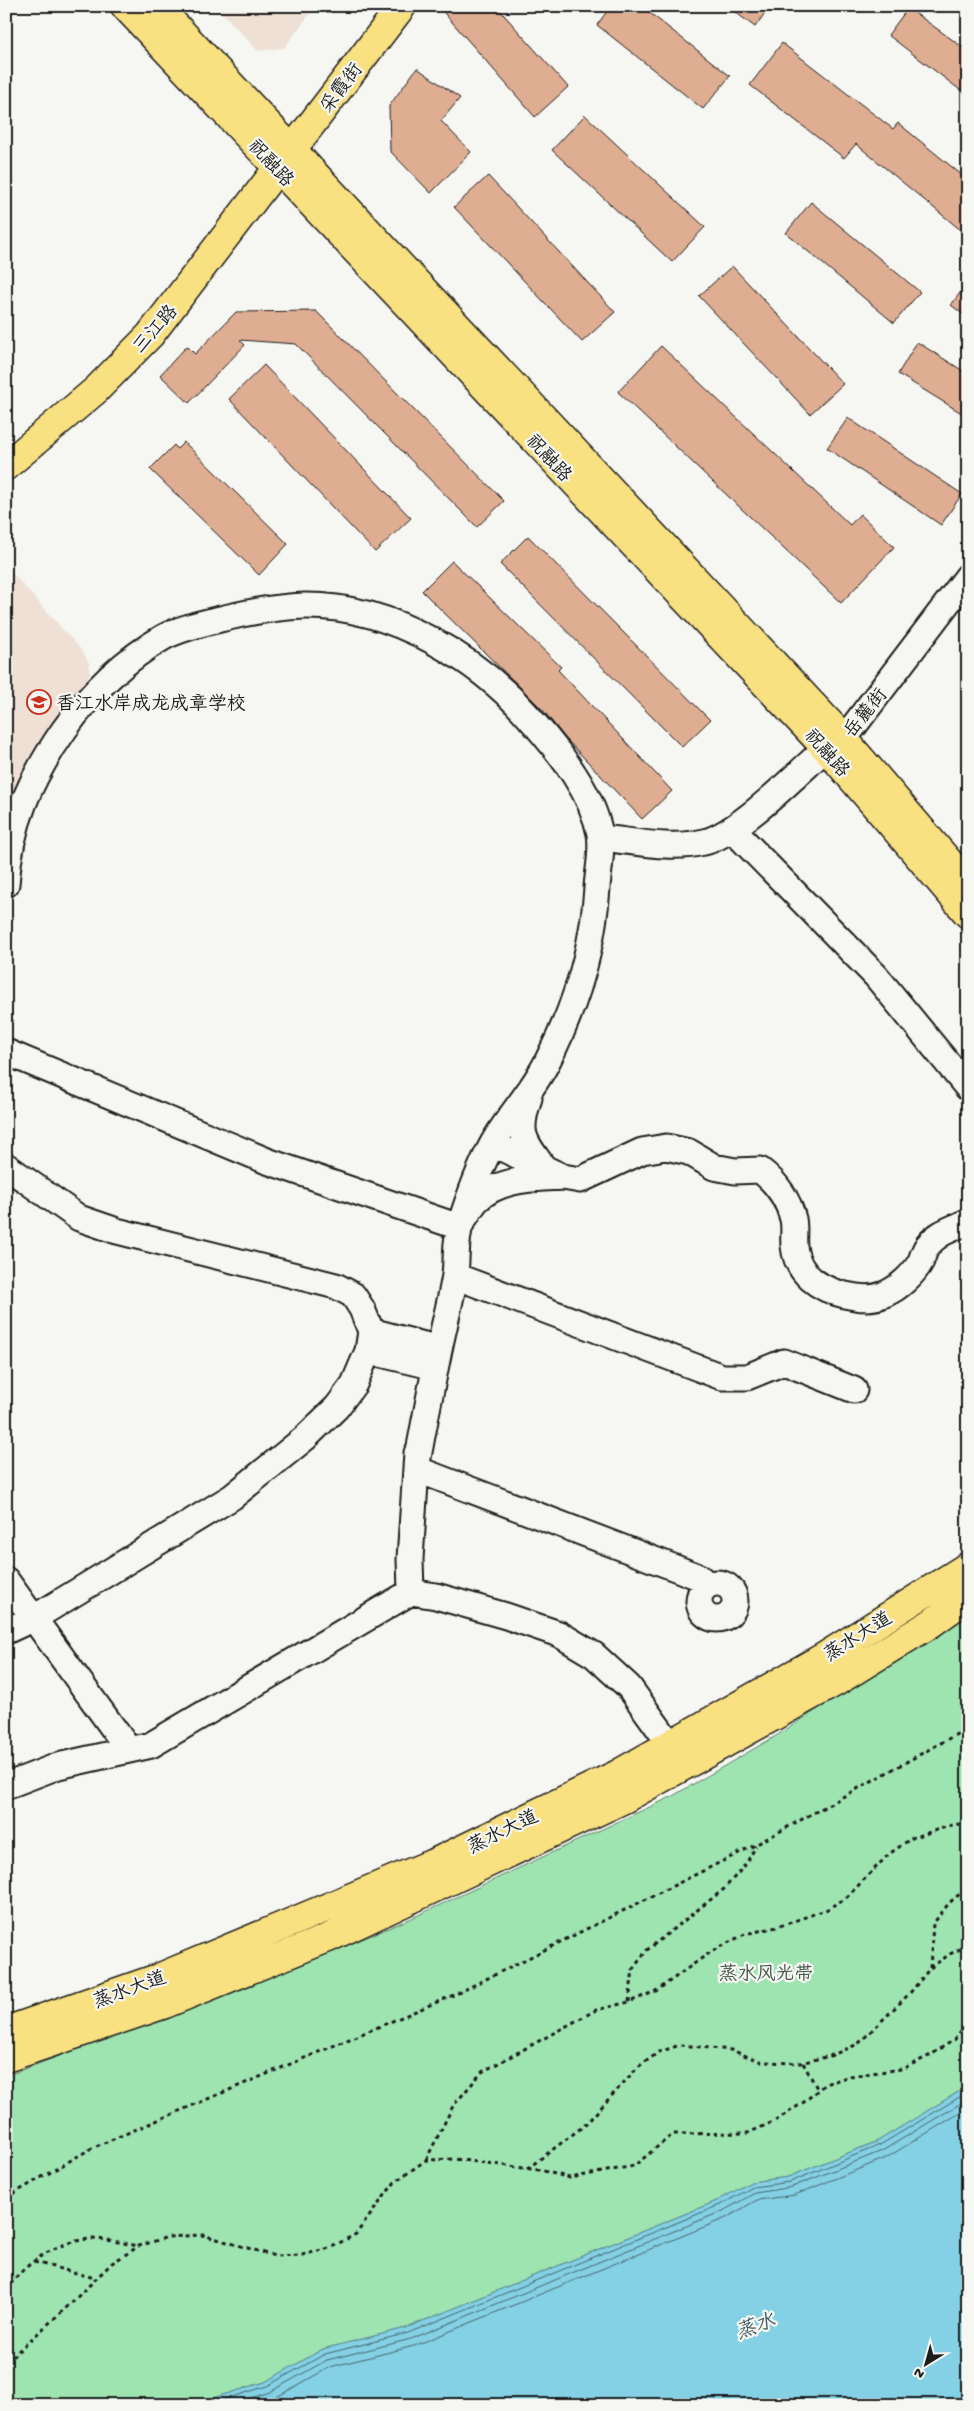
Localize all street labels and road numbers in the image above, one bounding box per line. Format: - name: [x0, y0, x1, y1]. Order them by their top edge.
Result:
- street label: 采霞街: [316, 59, 369, 119]
- street label: 祝融路: [242, 135, 298, 193]
- street label: 三江路: [129, 301, 184, 359]
- street label: 祝融路: [520, 430, 576, 488]
- street label: 岳麓街: [839, 684, 894, 744]
- street label: 祝融路: [798, 725, 854, 783]
- street label: 蒸水大道: [820, 1607, 897, 1668]
- street label: 蒸水大道: [464, 1805, 543, 1860]
- street label: 蒸水大道: [90, 1967, 170, 2015]

